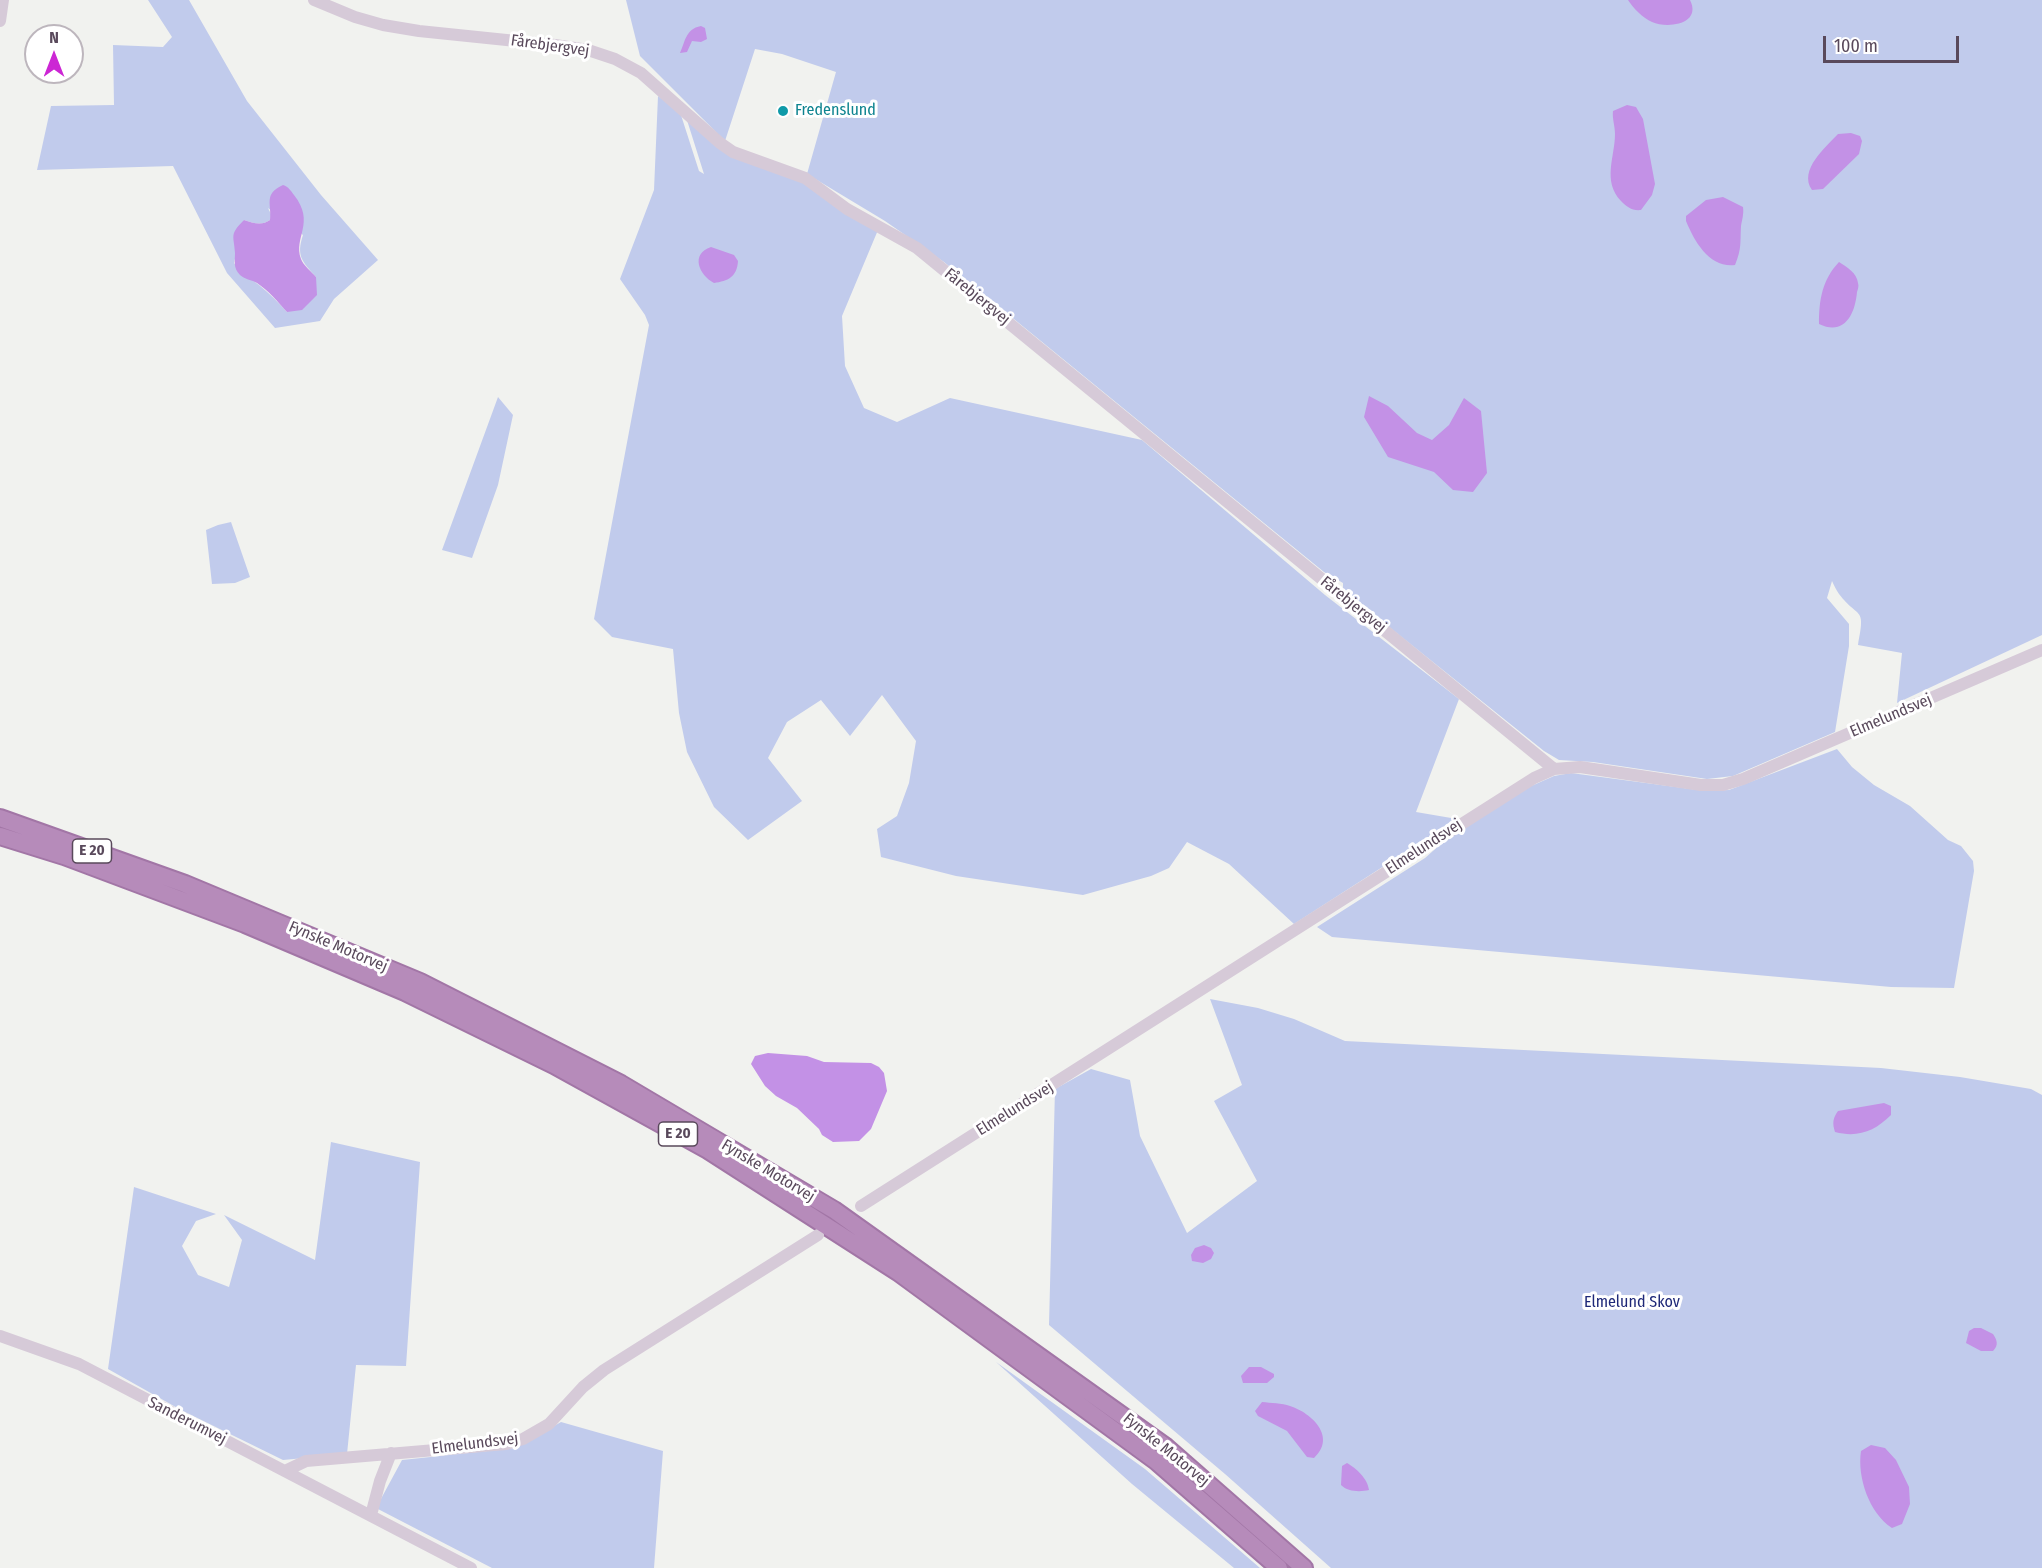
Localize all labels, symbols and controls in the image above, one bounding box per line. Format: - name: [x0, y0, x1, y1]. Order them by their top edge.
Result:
- north arrow: [24, 24, 84, 84]
- scale bar: [1826, 24, 1962, 62]
- text: N: [49, 28, 59, 47]
- street label: Fårebjergvej: [509, 31, 591, 61]
- text: 100 m: [1834, 35, 1878, 57]
- place label: Fredenslund: [795, 101, 876, 121]
- marker: Fredenslund: [776, 104, 790, 118]
- street label: Fårebjergvej: [940, 265, 1014, 329]
- street label: Fårebjergvej: [1316, 573, 1390, 637]
- street label: Elmelundsvej: [1847, 690, 1935, 742]
- street label: Elmelundsvej: [1382, 815, 1466, 879]
- road number: E 20: [72, 839, 112, 863]
- street label: Fynske Motorvej: [286, 918, 390, 976]
- street label: Elmelundsvej: [973, 1078, 1057, 1140]
- road number: E 20: [658, 1122, 698, 1146]
- street label: Fynske Motorvej: [718, 1136, 818, 1206]
- park label: Elmelund Skov: [1584, 1293, 1680, 1313]
- street label: Sanderumvej: [144, 1393, 230, 1449]
- street label: Fynske Motorvej: [1119, 1409, 1213, 1491]
- street label: Elmelundsvej: [431, 1429, 519, 1459]

